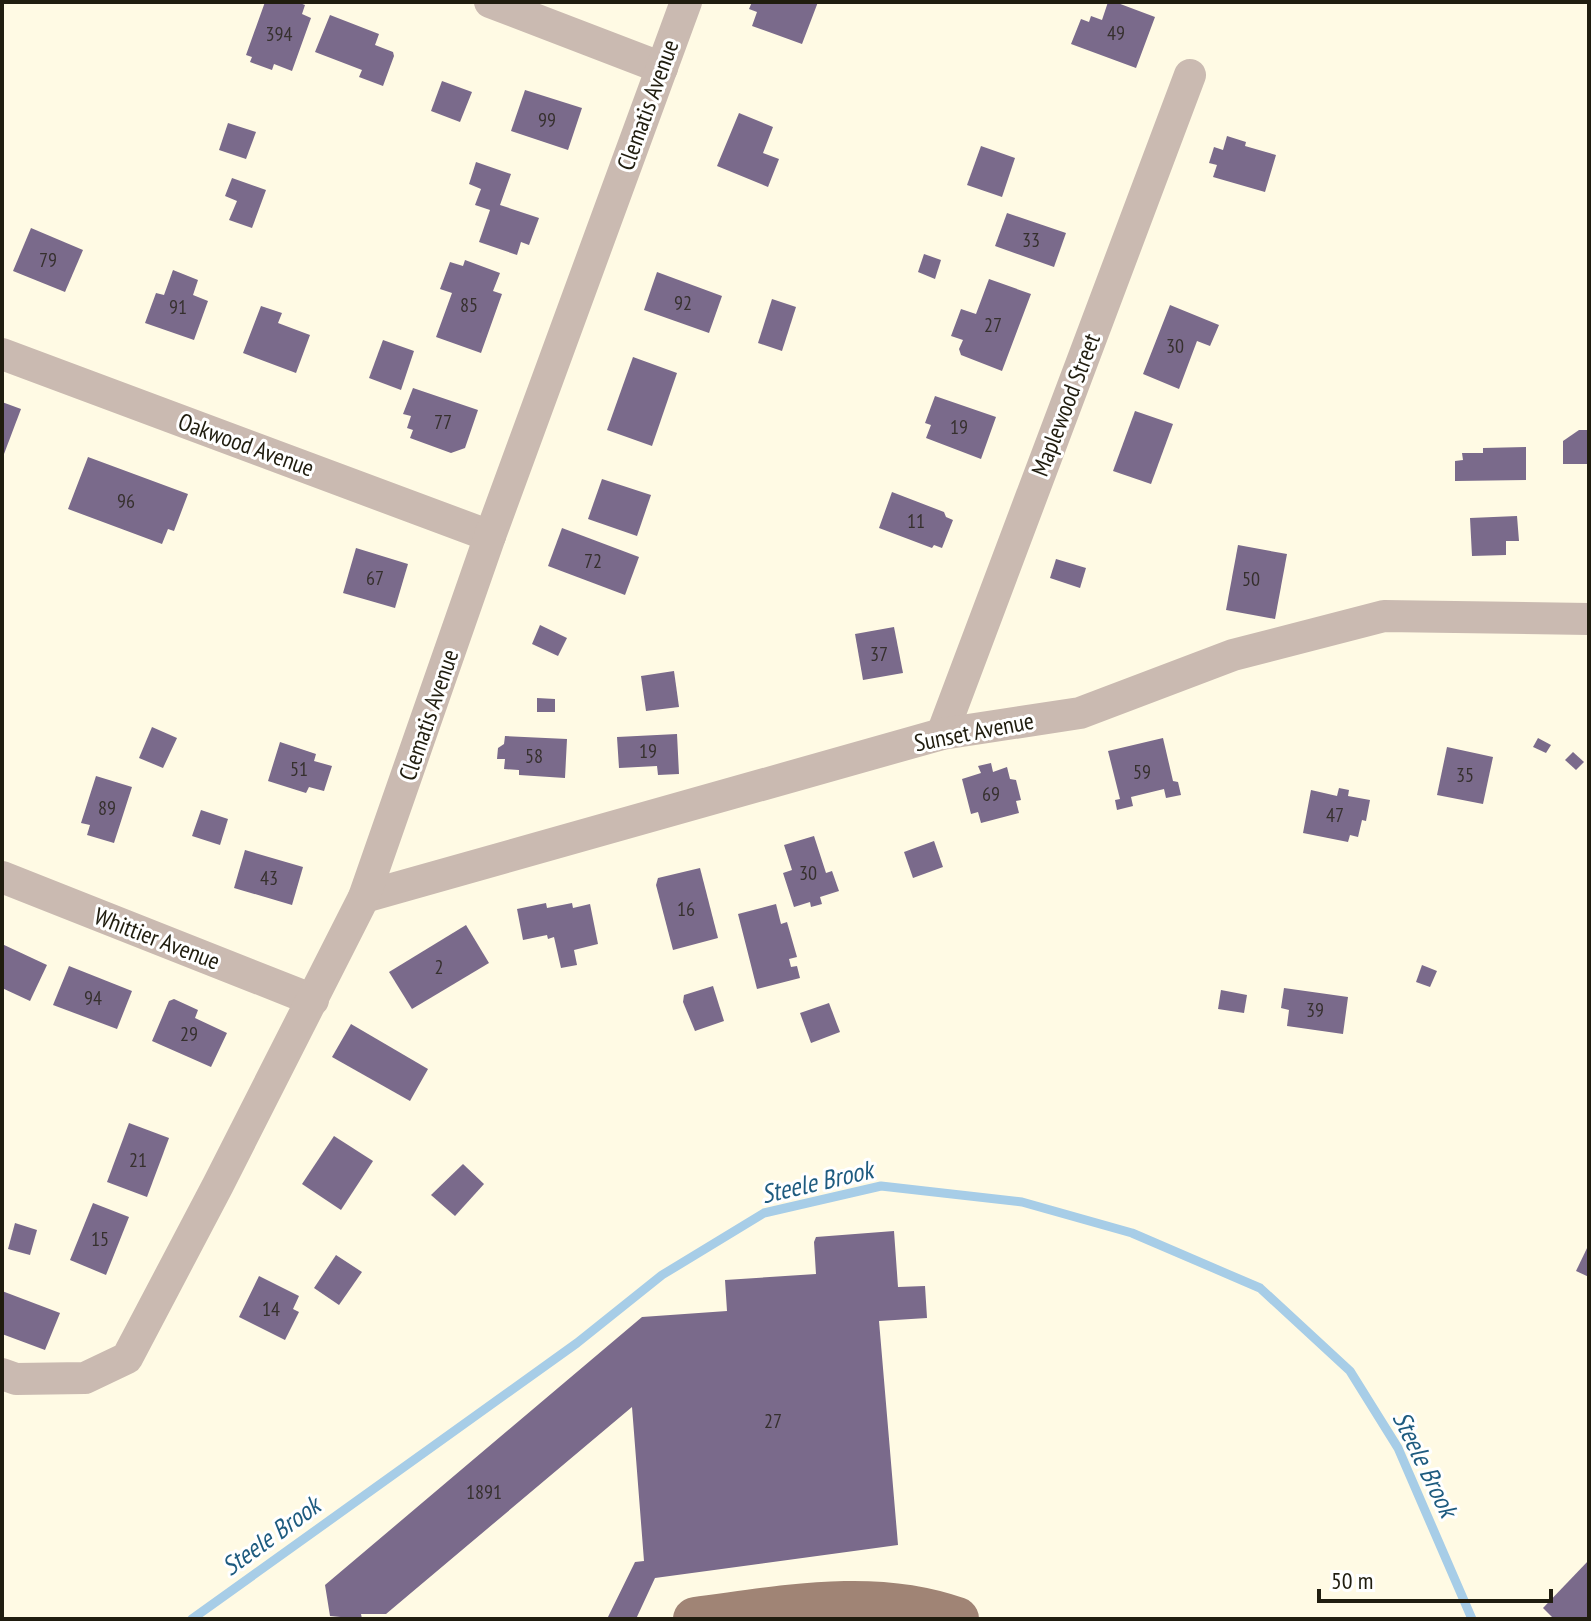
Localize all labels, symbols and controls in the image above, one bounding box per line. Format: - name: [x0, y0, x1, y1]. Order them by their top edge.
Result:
- house number: 49: [1107, 20, 1125, 46]
- house number: 394: [266, 21, 293, 47]
- street label: Clematis Avenue: [610, 35, 685, 174]
- house number: 99: [538, 107, 556, 133]
- house number: 33: [1022, 227, 1040, 253]
- house number: 79: [39, 247, 57, 273]
- house number: 92: [674, 290, 692, 316]
- house number: 85: [460, 292, 478, 318]
- house number: 91: [169, 294, 187, 320]
- house number: 27: [984, 312, 1002, 338]
- street label: Maplewood Street: [1024, 329, 1107, 481]
- house number: 30: [1166, 333, 1184, 359]
- street label: Oakwood Avenue: [174, 406, 318, 483]
- house number: 77: [434, 409, 452, 435]
- house number: 19: [950, 414, 968, 440]
- house number: 96: [117, 488, 135, 514]
- house number: 11: [907, 508, 925, 534]
- house number: 72: [584, 548, 602, 574]
- house number: 67: [366, 565, 384, 591]
- house number: 50: [1242, 566, 1260, 592]
- house number: 37: [870, 641, 888, 667]
- street label: Clematis Avenue: [392, 645, 465, 785]
- street label: Sunset Avenue: [912, 705, 1036, 758]
- house number: 19: [639, 738, 657, 764]
- house number: 58: [525, 743, 543, 769]
- house number: 51: [290, 756, 308, 782]
- house number: 59: [1133, 759, 1151, 785]
- house number: 35: [1456, 762, 1474, 788]
- house number: 69: [982, 781, 1000, 807]
- house number: 89: [98, 795, 116, 821]
- house number: 47: [1326, 802, 1344, 828]
- house number: 30: [799, 860, 817, 886]
- house number: 43: [260, 865, 278, 891]
- house number: 16: [677, 896, 695, 922]
- street label: Whittier Avenue: [90, 900, 224, 977]
- house number: 2: [435, 954, 444, 980]
- house number: 94: [84, 985, 102, 1011]
- house number: 39: [1306, 997, 1324, 1023]
- house number: 29: [180, 1021, 198, 1047]
- house number: 21: [129, 1147, 147, 1173]
- water label: Steele Brook: [758, 1152, 879, 1210]
- house number: 15: [91, 1226, 109, 1252]
- house number: 14: [262, 1296, 280, 1322]
- water label: Steele Brook: [1386, 1406, 1466, 1525]
- house number: 27: [764, 1408, 782, 1434]
- house number: 1891: [466, 1479, 502, 1505]
- water label: Steele Brook: [215, 1487, 329, 1582]
- scale bar: [1319, 1553, 1551, 1603]
- text: 50 m: [1331, 1565, 1373, 1596]

